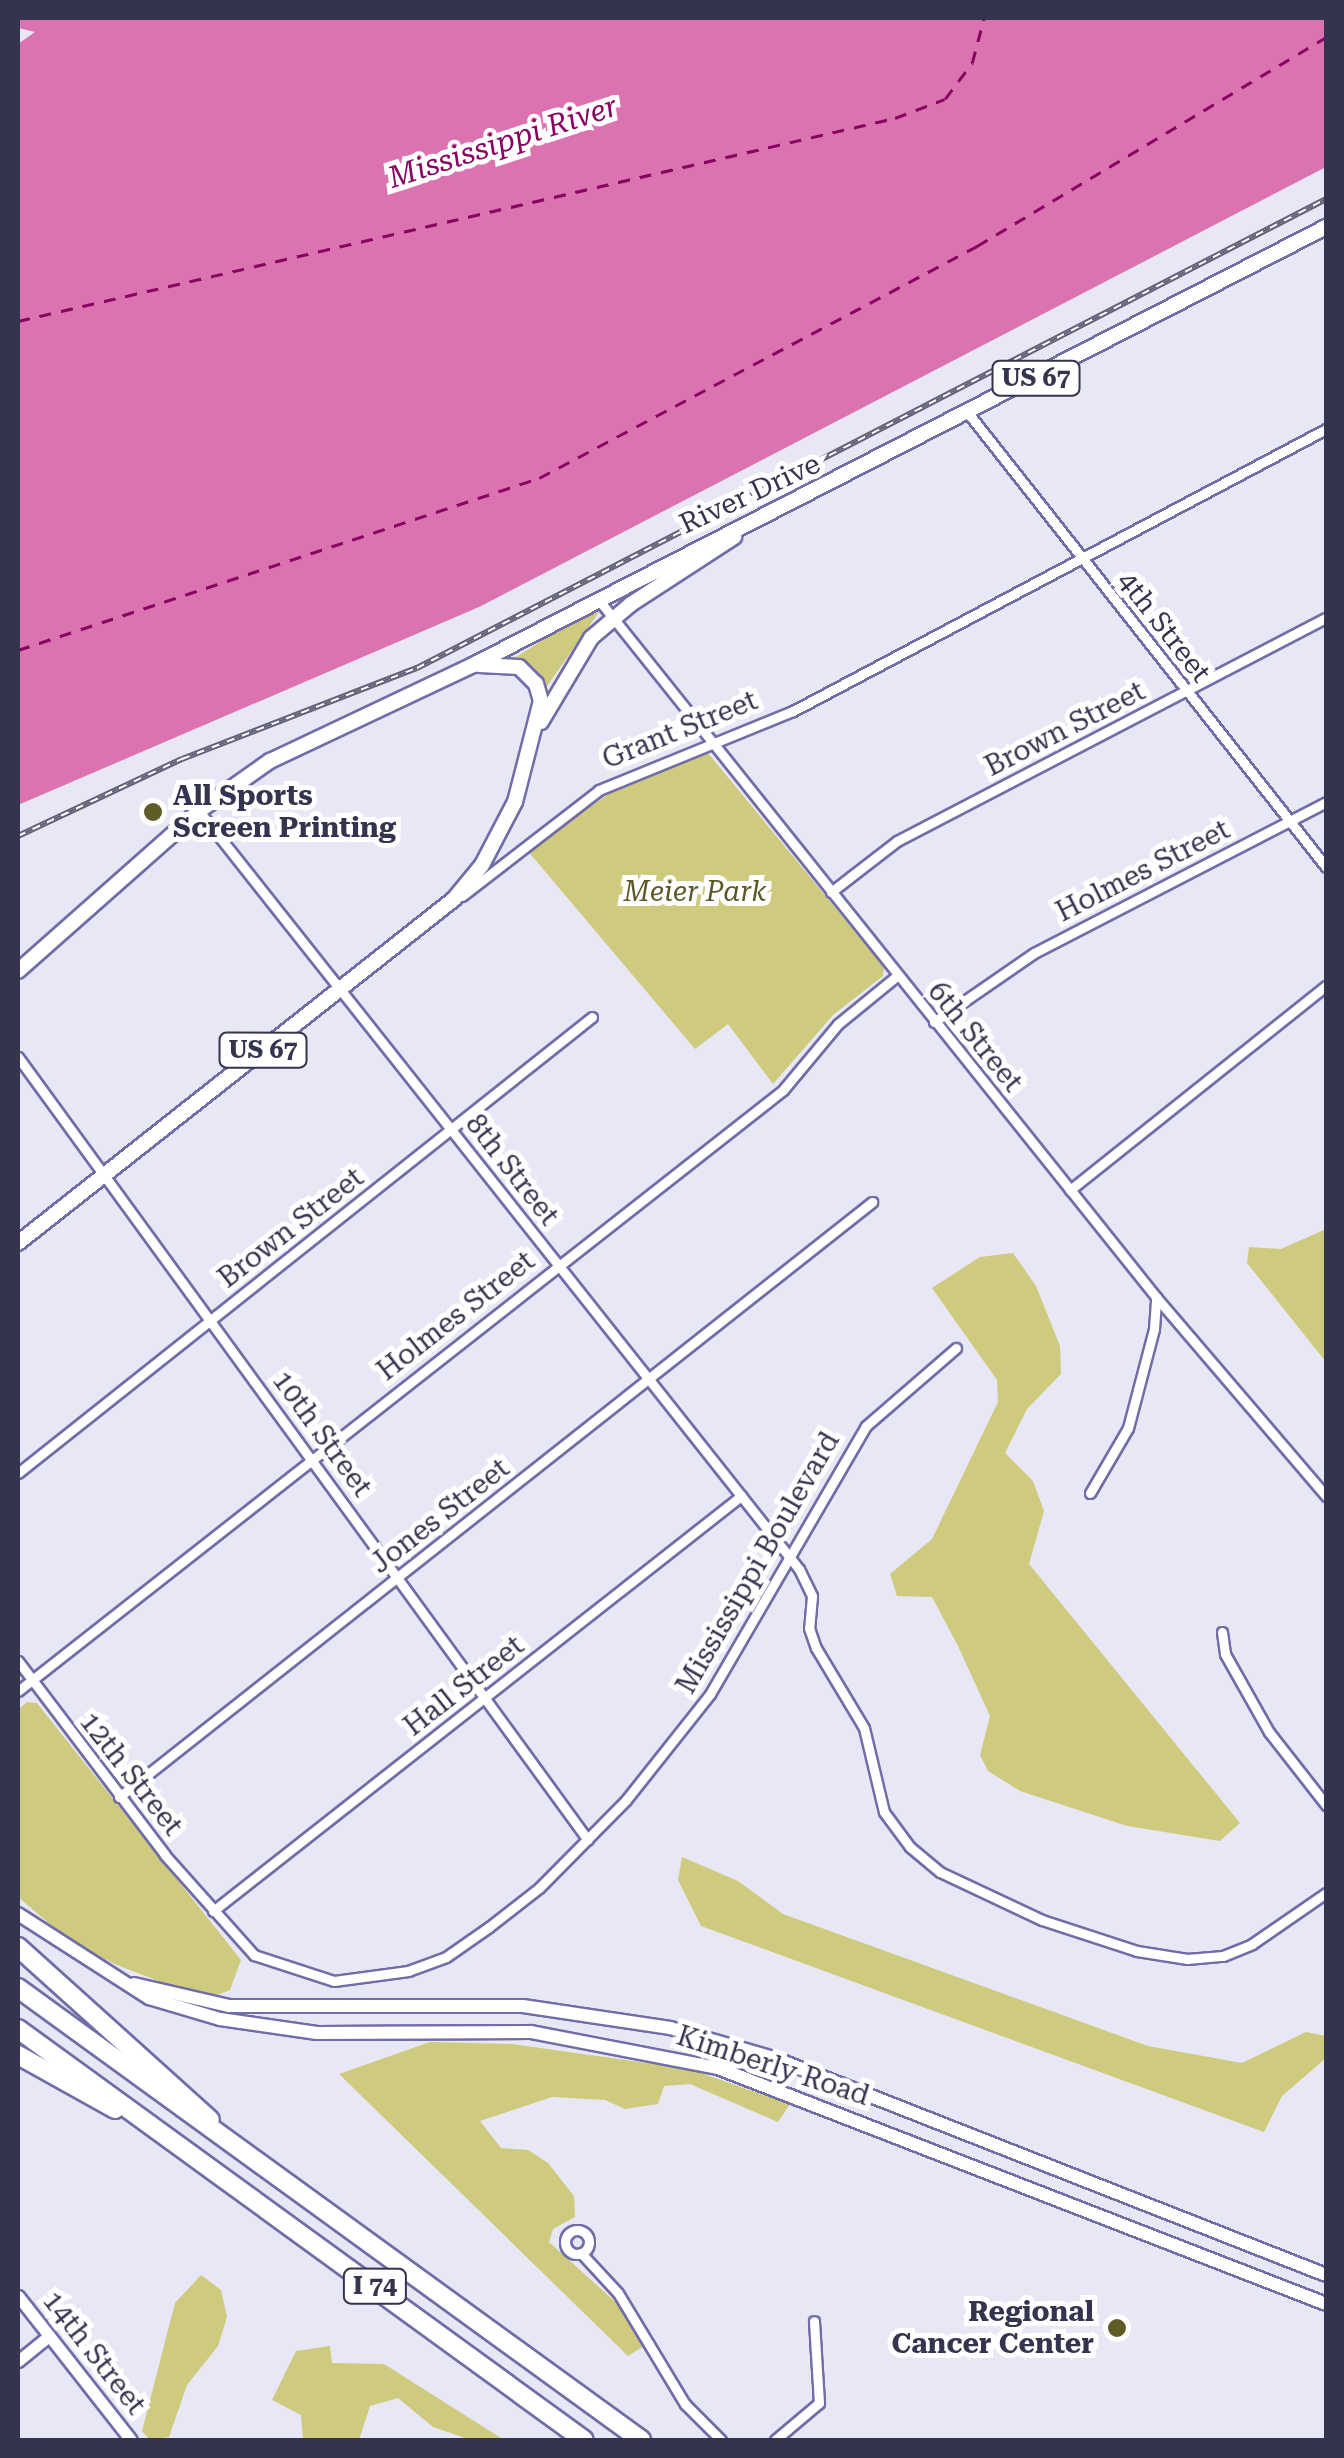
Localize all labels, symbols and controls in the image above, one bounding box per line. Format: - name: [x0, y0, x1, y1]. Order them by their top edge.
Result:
- water label: Mississippi River: [384, 88, 622, 196]
- road number: US 67: [991, 358, 1081, 398]
- street label: River Drive: [674, 447, 826, 541]
- street label: 4th Street: [1110, 565, 1218, 689]
- street label: Brown Street: [979, 674, 1151, 784]
- street label: Grant Street: [598, 684, 762, 776]
- place label: All Sports Screen Printing: [173, 779, 396, 845]
- marker: All Sports Screen Printing: [142, 801, 164, 823]
- street label: Holmes Street: [1051, 813, 1235, 929]
- park label: Meier Park: [624, 875, 766, 909]
- street label: 6th Street: [921, 975, 1029, 1099]
- road number: US 67: [218, 1030, 308, 1070]
- street label: 8th Street: [458, 1108, 566, 1232]
- street label: Brown Street: [212, 1161, 370, 1295]
- street label: Holmes Street: [371, 1244, 541, 1388]
- street label: 10th Street: [265, 1365, 379, 1503]
- street label: Mississippi Boulevard: [669, 1426, 847, 1700]
- street label: Jones Street: [364, 1451, 516, 1581]
- street label: Hall Street: [397, 1629, 531, 1743]
- street label: 12th Street: [72, 1706, 190, 1842]
- street label: Kimberly Road: [672, 2019, 874, 2113]
- road number: I 74: [342, 2266, 408, 2306]
- street label: 14th Street: [35, 2285, 153, 2421]
- place label: Regional Cancer Center: [891, 2295, 1094, 2361]
- marker: Regional Cancer Center: [1104, 2315, 1130, 2341]

